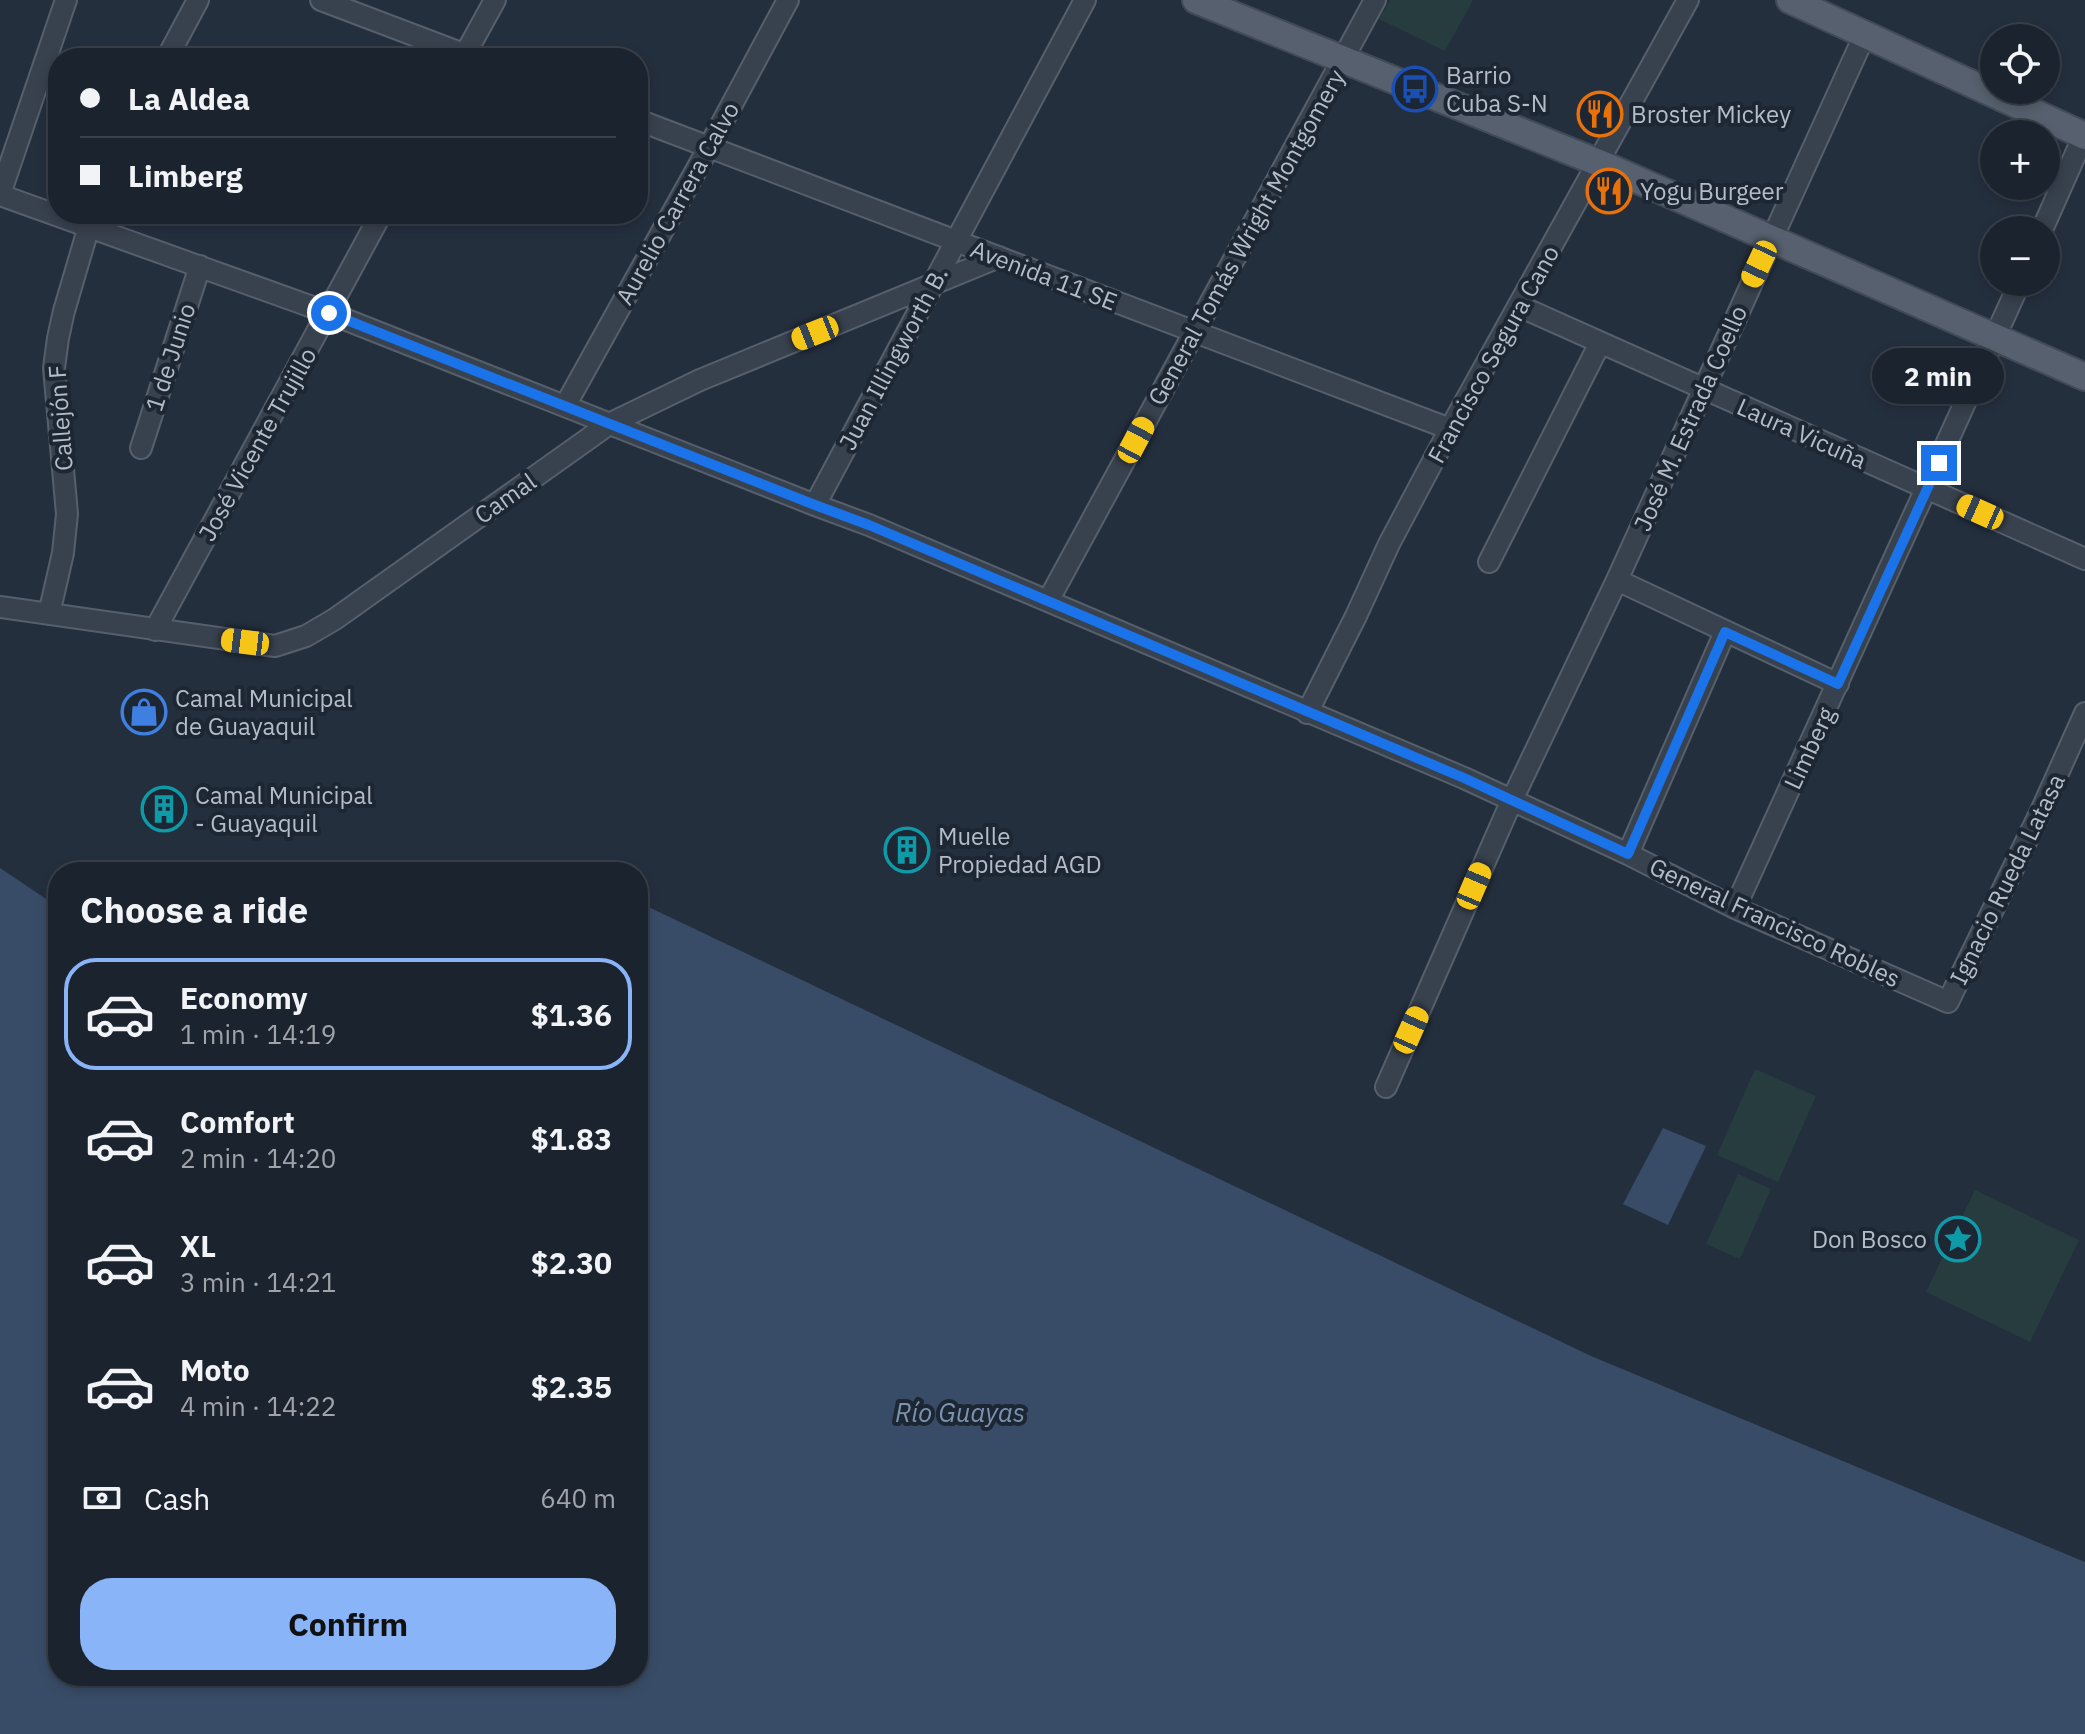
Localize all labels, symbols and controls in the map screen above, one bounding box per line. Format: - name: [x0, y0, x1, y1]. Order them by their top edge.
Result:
- map controls: [1980, 24, 2060, 296]
- button: locate: [1980, 24, 2060, 104]
- place label: Barrio Cuba S-N: [1446, 59, 1548, 119]
- street label: General Tomás Wright Montgomery: [1140, 63, 1352, 411]
- bus stop icon: Barrio Cuba S-N: [1391, 65, 1439, 113]
- text: La Aldea: [128, 79, 250, 118]
- restaurant icon: Broster Mickey: [1576, 90, 1624, 138]
- street label: Aurelio Carrera Calvo: [608, 96, 746, 310]
- place label: Broster Mickey: [1631, 98, 1791, 130]
- button: +: [1980, 120, 2060, 200]
- text: Limberg: [128, 156, 243, 195]
- restaurant icon: Yogu Burgeer: [1585, 167, 1633, 215]
- place label: Yogu Burgeer: [1640, 175, 1784, 207]
- button: −: [1980, 216, 2060, 296]
- street label: Avenida 11 SE: [966, 232, 1122, 318]
- car: [1738, 237, 1780, 291]
- street label: Francisco Segura Cano: [1420, 239, 1566, 469]
- street label: Juan Illingworth B.: [831, 261, 955, 455]
- route start: [311, 295, 347, 331]
- street label: 1 de Junio: [138, 299, 202, 415]
- street label: José M. Estrada Coello: [1626, 300, 1754, 536]
- car: [788, 313, 842, 353]
- street label: José Vicente Trujillo: [191, 342, 323, 546]
- callout: 2 min: [1873, 347, 2005, 403]
- text: 2 min: [1904, 359, 1972, 393]
- street label: Callejón F: [40, 364, 80, 472]
- street label: Laura Vicuña: [1732, 390, 1872, 476]
- car: [1114, 413, 1158, 467]
- route end: [1921, 445, 1957, 481]
- street label: Camal: [468, 465, 542, 531]
- car: [1953, 491, 2007, 533]
- car: [220, 627, 270, 657]
- place label: Camal Municipal de Guayaquil: [175, 682, 353, 742]
- shop icon: Camal Municipal de Guayaquil: [120, 688, 168, 736]
- street label: Limberg: [1776, 702, 1842, 794]
- street label: Ignacio Rueda Latasa: [1942, 768, 2072, 990]
- place label: Camal Municipal - Guayaquil: [195, 779, 373, 839]
- building icon: Camal Municipal - Guayaquil: [140, 785, 188, 833]
- place label: Muelle Propiedad AGD: [938, 820, 1102, 880]
- building icon: Muelle Propiedad AGD: [883, 826, 931, 874]
- street label: General Francisco Robles: [1645, 850, 1905, 994]
- car: [1454, 859, 1494, 913]
- text: Choose a ride: [80, 886, 308, 933]
- icon: car: [84, 978, 156, 1050]
- text: Economy: [180, 978, 308, 1017]
- text: $1.36: [531, 995, 612, 1034]
- car: [1390, 1003, 1432, 1057]
- text: 1 min · 14:19: [180, 1017, 336, 1051]
- icon: car: [84, 1102, 156, 1174]
- text: Comfort: [180, 1102, 295, 1141]
- text: $1.83: [531, 1119, 612, 1158]
- text: 2 min · 14:20: [180, 1141, 336, 1175]
- place icon: Don Bosco: [1934, 1215, 1982, 1263]
- place label: Don Bosco: [1812, 1223, 1927, 1255]
- icon: car: [84, 1226, 156, 1298]
- text: XL: [180, 1226, 216, 1265]
- text: $2.30: [531, 1243, 612, 1282]
- text: 3 min · 14:21: [180, 1265, 336, 1299]
- icon: car: [84, 1350, 156, 1422]
- text: Moto: [180, 1350, 250, 1389]
- text: $2.35: [531, 1367, 612, 1406]
- text: 4 min · 14:22: [180, 1389, 336, 1423]
- water label: Río Guayas: [895, 1395, 1025, 1429]
- icon: cash: [80, 1476, 124, 1520]
- text: Cash: [144, 1479, 210, 1518]
- text: 640 m: [540, 1481, 616, 1515]
- button: Confirm: [80, 1578, 616, 1670]

